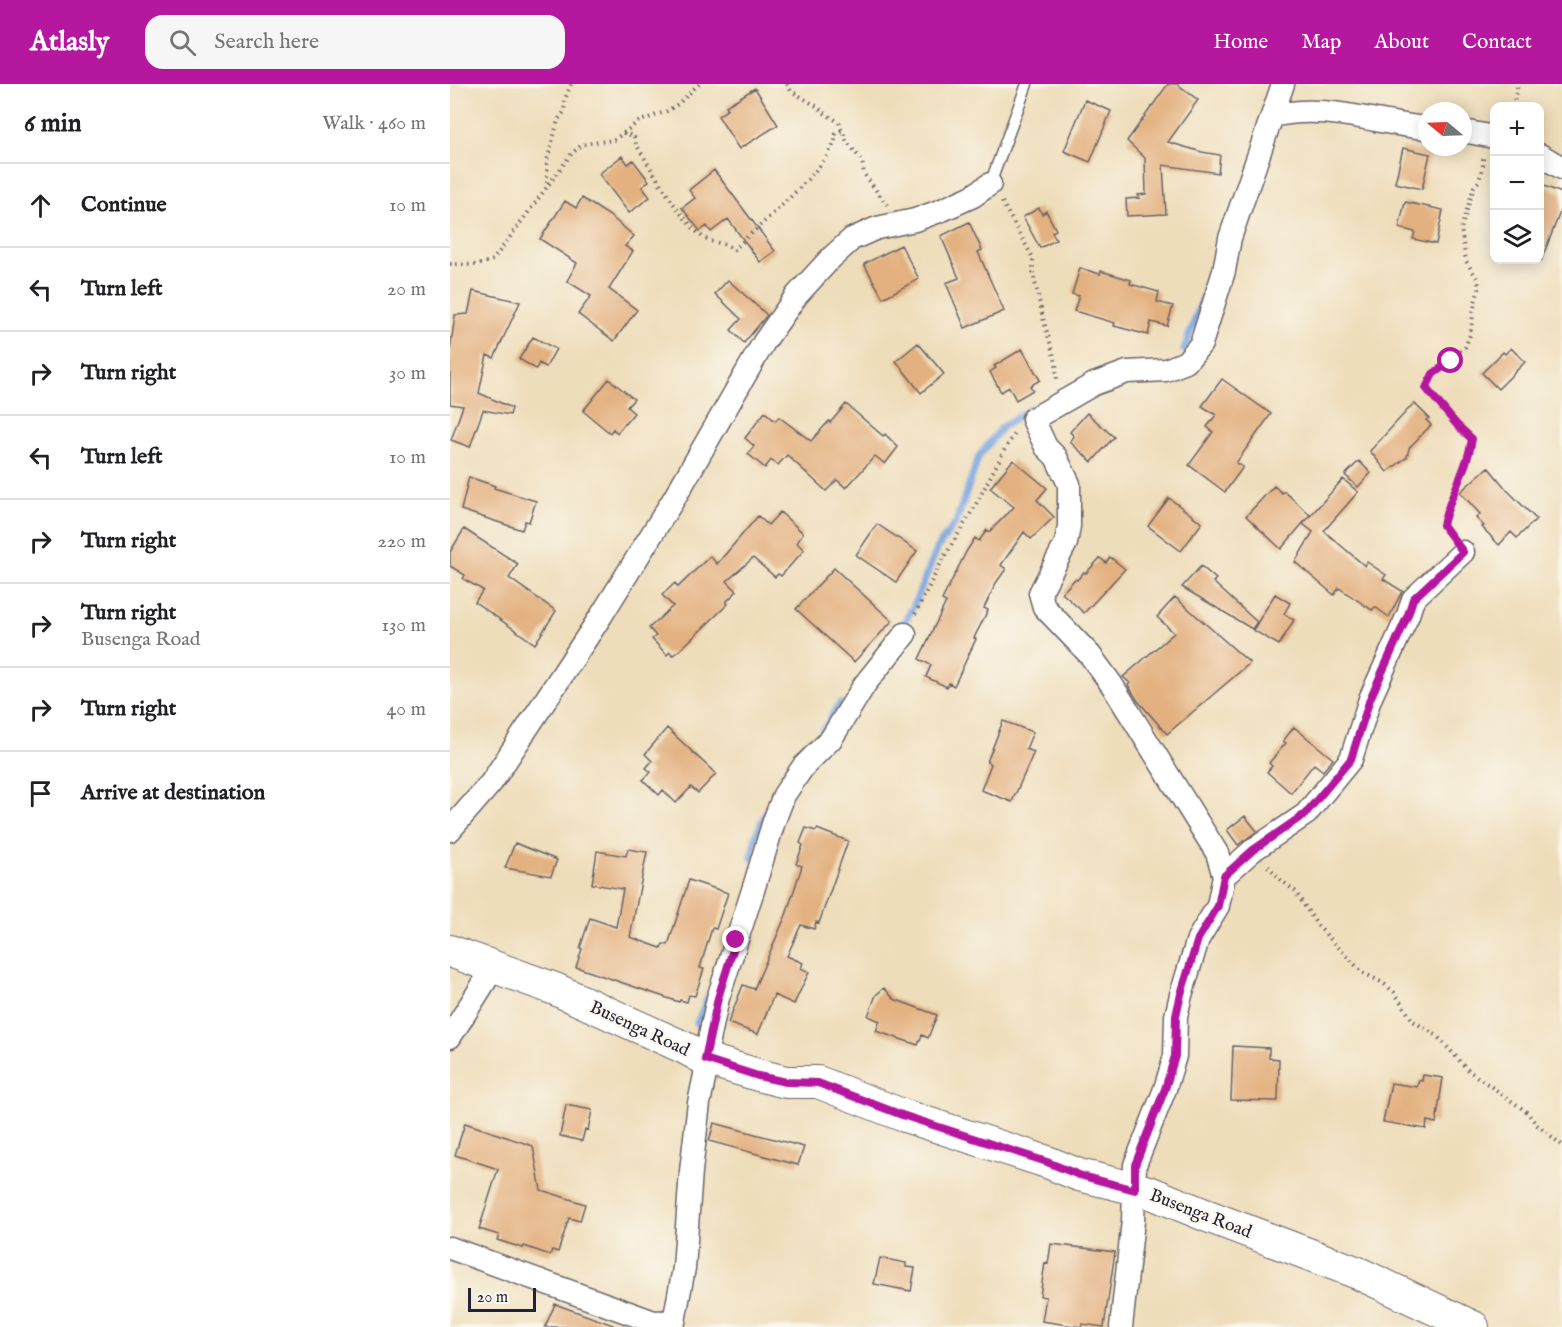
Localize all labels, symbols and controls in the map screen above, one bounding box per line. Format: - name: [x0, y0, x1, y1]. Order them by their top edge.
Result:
- search box: [145, 15, 565, 69]
- text: Atlasly: [30, 25, 109, 60]
- icon: search: [166, 26, 199, 59]
- text: Search here: [214, 28, 319, 56]
- text: Home: [1213, 29, 1268, 56]
- text: Map: [1301, 29, 1341, 56]
- text: About: [1374, 29, 1429, 56]
- text: Contact: [1462, 29, 1532, 56]
- north arrow: [1418, 102, 1472, 156]
- map controls: [1490, 102, 1544, 264]
- button: +: [1490, 102, 1544, 156]
- text: 6 min: [24, 107, 82, 140]
- text: Walk · 460 m: [322, 111, 426, 136]
- button: −: [1490, 156, 1544, 210]
- icon: ahead: [24, 189, 57, 222]
- text: Continue: [81, 191, 167, 219]
- text: 10 m: [389, 193, 426, 218]
- button: layers: [1490, 210, 1544, 264]
- icon: left: [24, 273, 57, 306]
- text: Turn left: [81, 275, 163, 303]
- text: 20 m: [387, 277, 426, 302]
- route start: [1437, 347, 1463, 373]
- icon: right: [24, 357, 57, 390]
- text: Turn right: [81, 359, 176, 387]
- text: 30 m: [389, 361, 426, 386]
- icon: left: [24, 441, 57, 474]
- text: Turn left: [81, 443, 163, 471]
- text: 10 m: [389, 445, 426, 470]
- icon: right: [24, 525, 57, 558]
- text: Turn right: [81, 527, 176, 555]
- text: 220 m: [378, 529, 426, 554]
- text: Turn right: [81, 599, 176, 627]
- icon: right: [24, 609, 57, 642]
- text: 130 m: [381, 613, 426, 638]
- text: Busenga Road: [81, 627, 201, 652]
- icon: right: [24, 693, 57, 726]
- text: Turn right: [81, 695, 176, 723]
- text: 40 m: [387, 697, 426, 722]
- icon: arrive: [24, 777, 57, 810]
- text: Arrive at destination: [81, 779, 265, 807]
- route end: [722, 926, 748, 952]
- street label: Busenga Road: [586, 996, 693, 1063]
- street label: Busenga Road: [1146, 1184, 1255, 1245]
- scale bar: [468, 1285, 536, 1312]
- text: 20 m: [477, 1288, 508, 1308]

